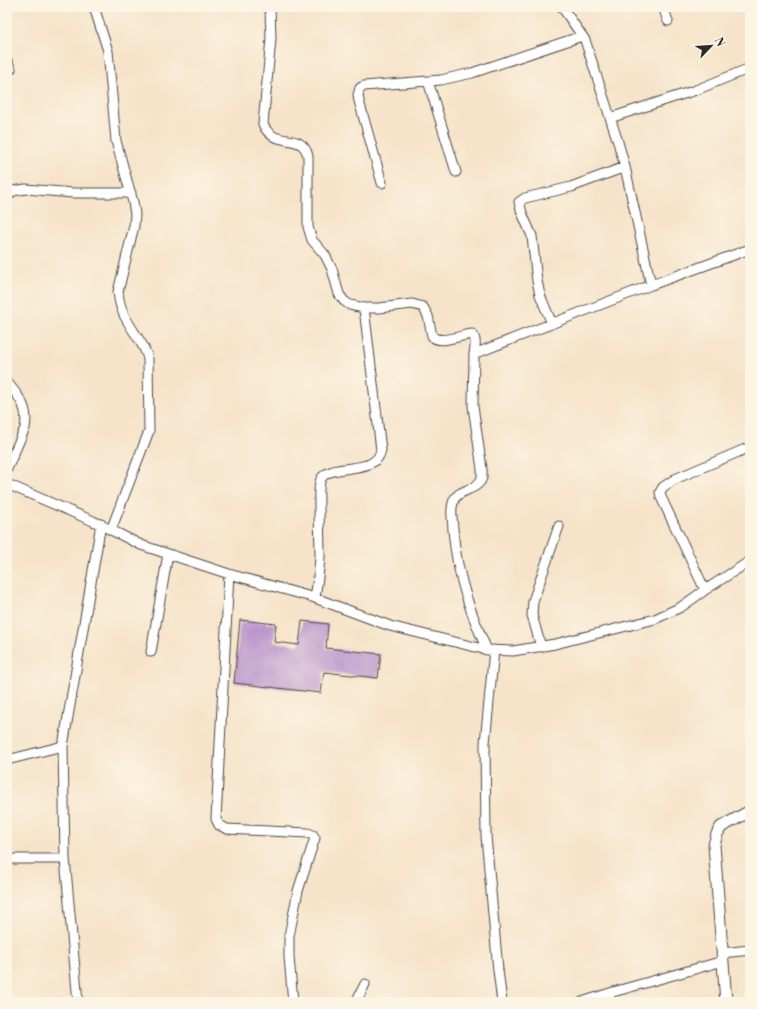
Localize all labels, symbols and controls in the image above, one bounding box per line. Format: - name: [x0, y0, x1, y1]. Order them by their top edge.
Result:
- north arrow: [691, 26, 731, 66]
- text: N: [711, 35, 727, 49]

